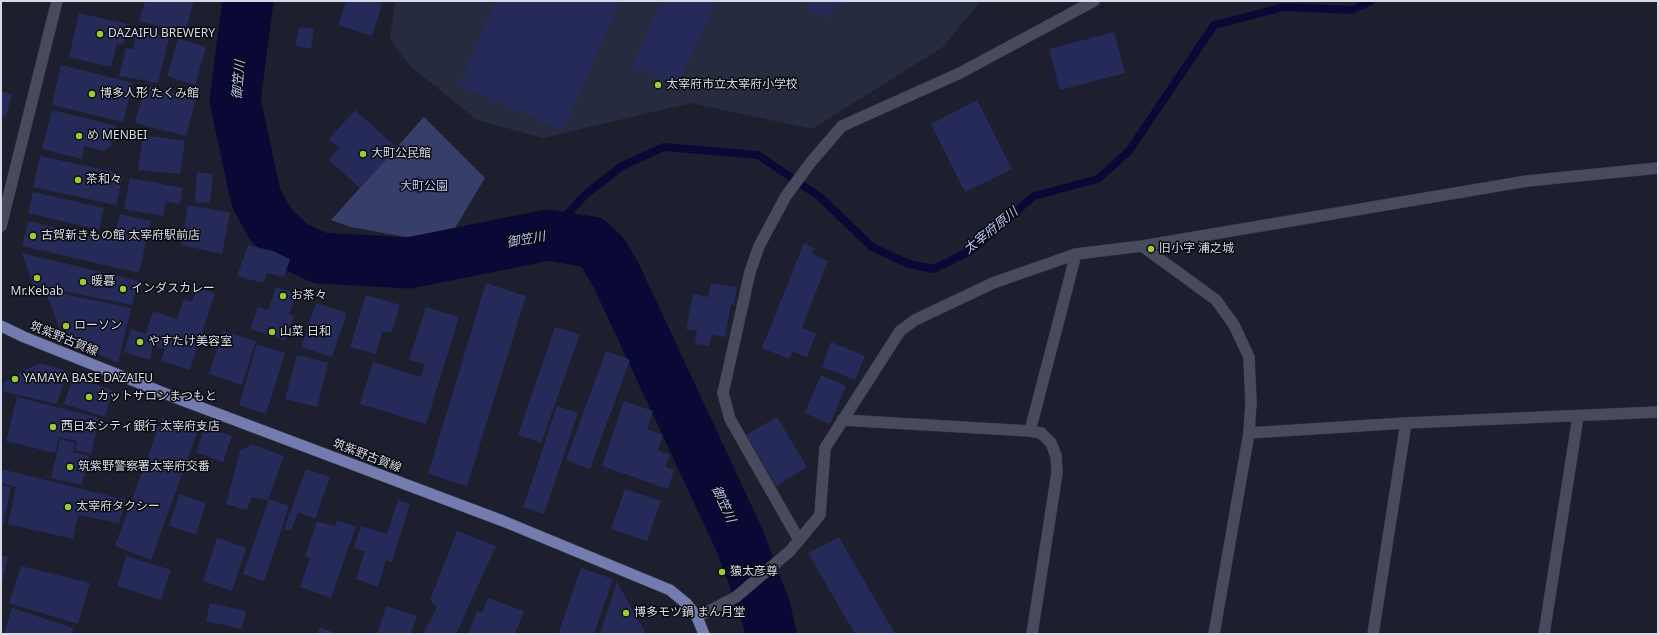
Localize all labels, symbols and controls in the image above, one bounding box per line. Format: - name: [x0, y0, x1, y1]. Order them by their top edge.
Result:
- place label: DAZAIFU BREWERY: [108, 27, 215, 41]
- marker: DAZAIFU BREWERY: [95, 29, 105, 39]
- water label: 御笠川: [230, 60, 248, 100]
- place label: 太宰府市立太宰府小学校: [666, 78, 798, 92]
- marker: 太宰府市立太宰府小学校: [653, 80, 663, 90]
- place label: 博多人形 たくみ館: [100, 87, 199, 101]
- marker: 博多人形 たくみ館: [87, 89, 97, 99]
- place label: め MENBEI: [87, 129, 147, 143]
- marker: め MENBEI: [74, 131, 84, 141]
- place label: 大町公民館: [371, 147, 431, 161]
- marker: 大町公民館: [358, 149, 368, 159]
- place label: 茶和々: [86, 173, 122, 187]
- marker: 茶和々: [73, 175, 83, 185]
- park label: 大町公園: [400, 180, 448, 194]
- water label: 太宰府原川: [961, 204, 1021, 258]
- place label: 古賀新きもの館 太宰府駅前店: [41, 229, 200, 243]
- water label: 御笠川: [505, 229, 547, 251]
- marker: 古賀新きもの館 太宰府駅前店: [28, 231, 38, 241]
- place label: 旧小字 浦之城: [1159, 242, 1234, 256]
- marker: 旧小字 浦之城: [1146, 244, 1156, 254]
- marker: Mr.Kebab: [32, 273, 42, 283]
- place label: 暖暮: [91, 275, 115, 289]
- marker: 暖暮: [78, 277, 88, 287]
- place label: インダスカレー: [131, 282, 215, 296]
- marker: インダスカレー: [118, 284, 128, 294]
- place label: Mr.Kebab: [11, 285, 63, 299]
- place label: お茶々: [291, 289, 327, 303]
- marker: お茶々: [278, 291, 288, 301]
- street label: 筑紫野古賀線: [28, 319, 100, 359]
- place label: ローソン: [74, 319, 122, 333]
- marker: ローソン: [61, 321, 71, 331]
- place label: 山菜 日和: [280, 325, 331, 339]
- marker: 山菜 日和: [267, 327, 277, 337]
- place label: やすたけ美容室: [148, 335, 232, 349]
- marker: やすたけ美容室: [135, 337, 145, 347]
- place label: YAMAYA BASE DAZAIFU: [23, 372, 153, 386]
- marker: YAMAYA BASE DAZAIFU: [10, 374, 20, 384]
- place label: カットサロンまつもと: [97, 390, 217, 404]
- marker: カットサロンまつもと: [84, 392, 94, 402]
- place label: 西日本シティ銀行 太宰府支店: [61, 420, 220, 434]
- marker: 西日本シティ銀行 太宰府支店: [48, 422, 58, 432]
- street label: 筑紫野古賀線: [331, 436, 403, 476]
- place label: 筑紫野警察署太宰府交番: [78, 460, 210, 474]
- marker: 筑紫野警察署太宰府交番: [65, 462, 75, 472]
- water label: 御笠川: [708, 483, 738, 525]
- place label: 太宰府タクシー: [76, 500, 160, 514]
- marker: 太宰府タクシー: [63, 502, 73, 512]
- place label: 猿太彦尊: [730, 565, 778, 579]
- marker: 猿太彦尊: [717, 567, 727, 577]
- place label: 博多モツ鍋 まん月堂: [634, 606, 745, 620]
- marker: 博多モツ鍋 まん月堂: [621, 608, 631, 618]

